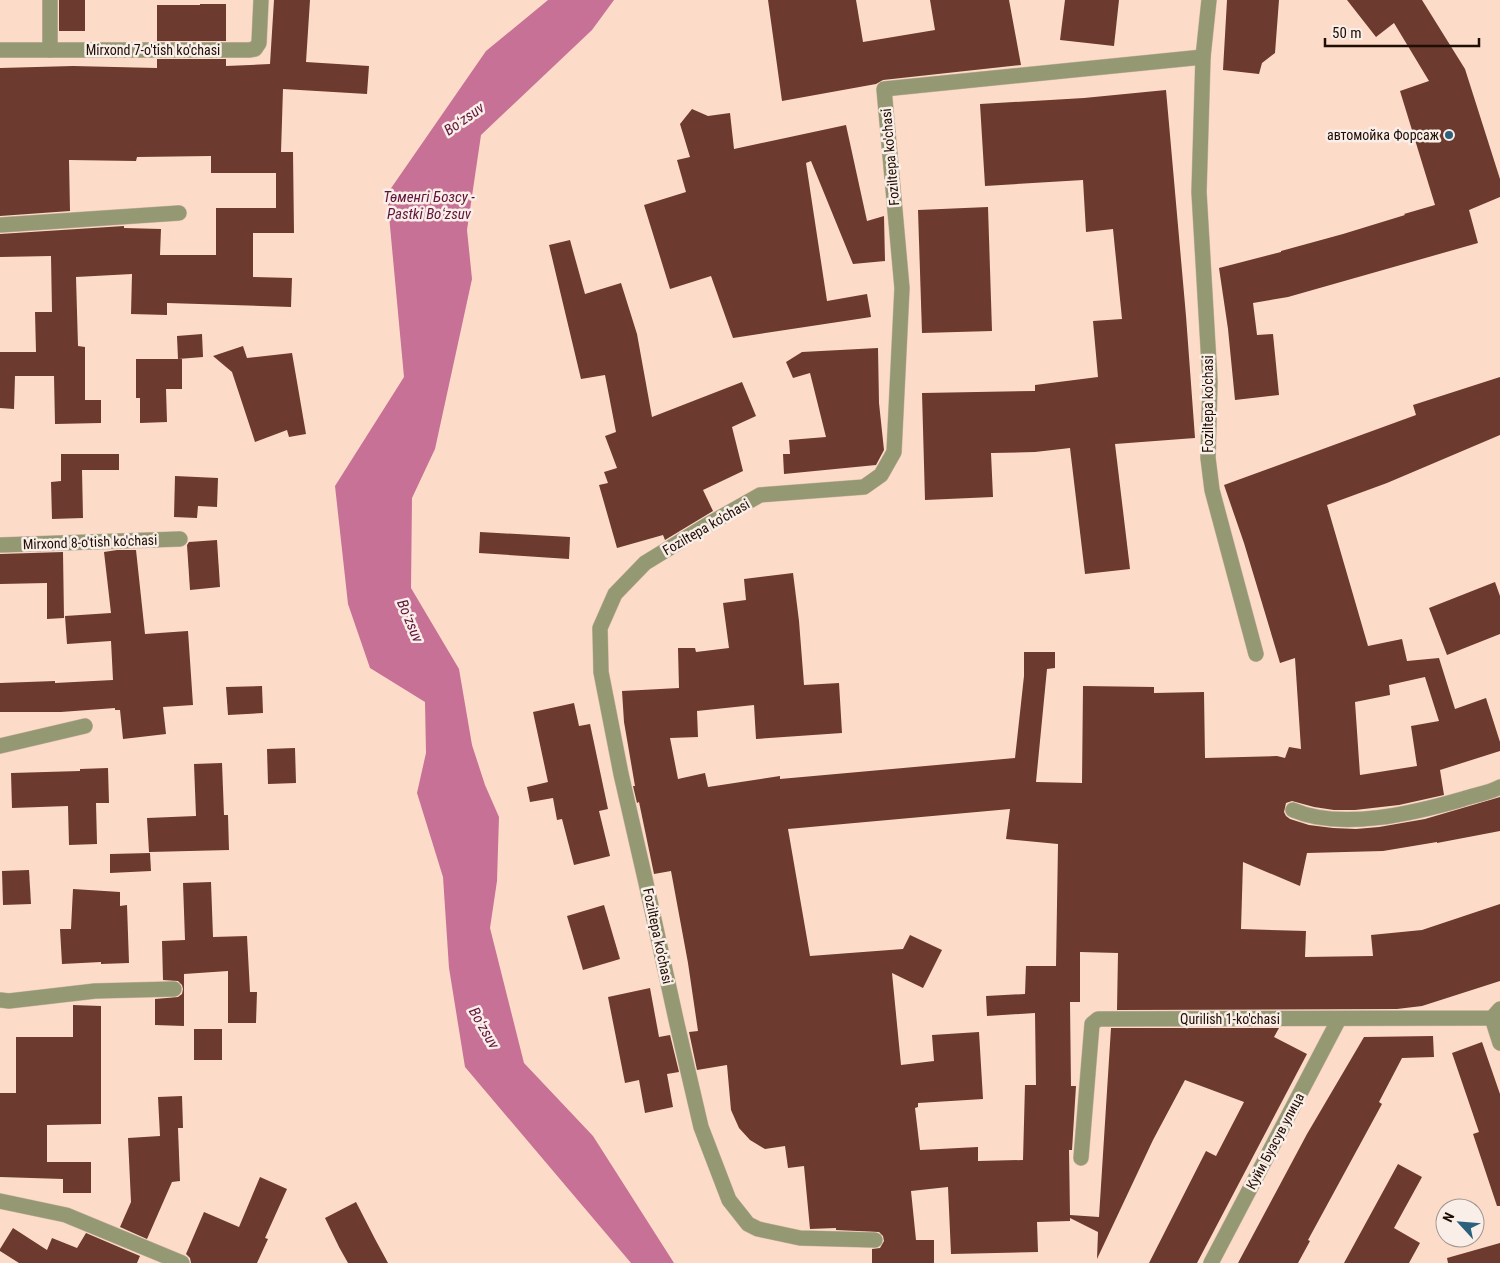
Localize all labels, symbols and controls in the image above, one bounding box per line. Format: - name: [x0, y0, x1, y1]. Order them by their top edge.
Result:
- scale bar: [1325, 15, 1479, 47]
- text: 50 m: [1332, 24, 1362, 42]
- street label: Mirxond 7-o'tish ko'chasi: [86, 42, 220, 58]
- water label: Boʻzsuv: [440, 98, 488, 139]
- street label: Foziltepa ko'chasi: [878, 108, 902, 206]
- place label: автомойка Форсаж: [1327, 127, 1439, 143]
- marker: автомойка Форсаж: [1443, 129, 1455, 141]
- water label: Төменгі Бозсу - Pastki Boʻzsuv: [383, 188, 475, 223]
- street label: Foziltepa ko'chasi: [1200, 355, 1216, 453]
- street label: Foziltepa ko'chasi: [660, 496, 752, 558]
- street label: Mirxond 8-o'tish ko'chasi: [22, 532, 158, 552]
- water label: Boʻzsuv: [393, 597, 427, 646]
- street label: Foziltepa ko'chasi: [640, 887, 676, 985]
- water label: Boʻzsuv: [465, 1004, 503, 1053]
- street label: Qurilish 1-ko'chasi: [1180, 1011, 1280, 1027]
- street label: Куйи Бузсув улица: [1243, 1090, 1307, 1192]
- north arrow: [1435, 1198, 1485, 1248]
- text: N: [1439, 1210, 1457, 1225]

